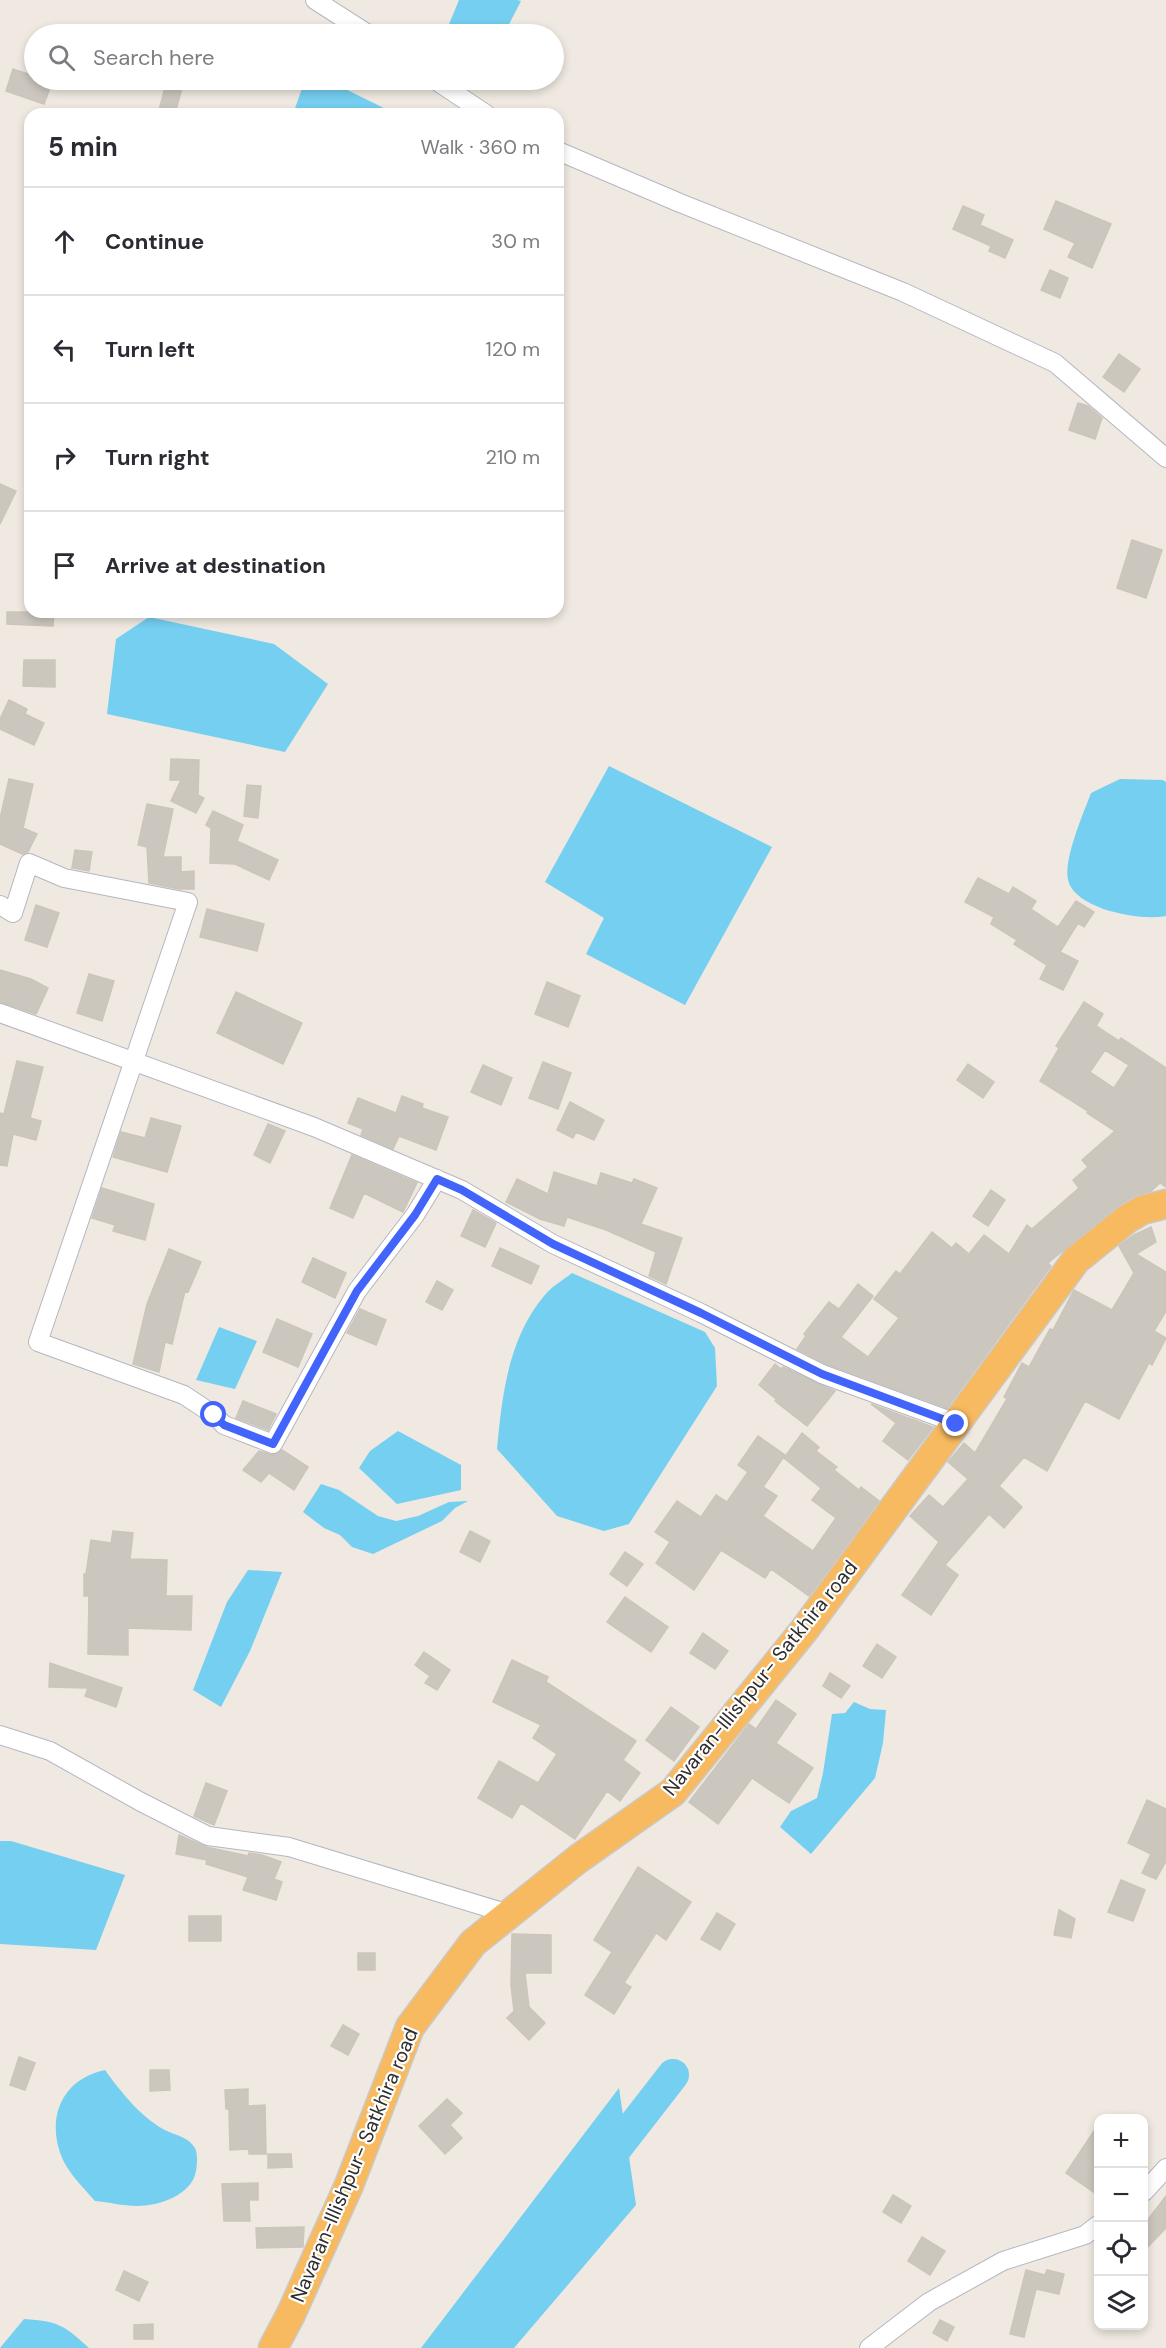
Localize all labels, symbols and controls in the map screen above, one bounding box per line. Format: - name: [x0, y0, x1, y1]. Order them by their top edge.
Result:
- search box: [24, 24, 564, 90]
- icon: search: [45, 41, 78, 74]
- text: Search here: [93, 43, 214, 72]
- text: 5 min: [48, 130, 118, 164]
- text: Walk · 360 m: [420, 134, 540, 160]
- icon: ahead: [48, 225, 81, 258]
- text: Continue: [105, 227, 204, 256]
- text: 30 m: [491, 228, 540, 254]
- icon: left: [48, 333, 81, 366]
- text: Turn left: [105, 335, 195, 364]
- text: 120 m: [486, 336, 540, 362]
- icon: right: [48, 441, 81, 474]
- text: Turn right: [105, 443, 210, 472]
- text: 210 m: [485, 444, 540, 470]
- icon: arrive: [48, 549, 81, 582]
- text: Arrive at destination: [105, 551, 326, 580]
- route start: [200, 1401, 226, 1427]
- route end: [942, 1410, 968, 1436]
- street label: Navaran-Illishpur- Satkhira road: [657, 1555, 863, 1801]
- street label: Navaran-Illishpur- Satkhira road: [284, 2024, 424, 2306]
- map controls: [1094, 2114, 1148, 2330]
- button: +: [1094, 2114, 1148, 2168]
- button: −: [1094, 2168, 1148, 2222]
- button: locate: [1094, 2222, 1148, 2276]
- button: layers: [1094, 2276, 1148, 2330]

